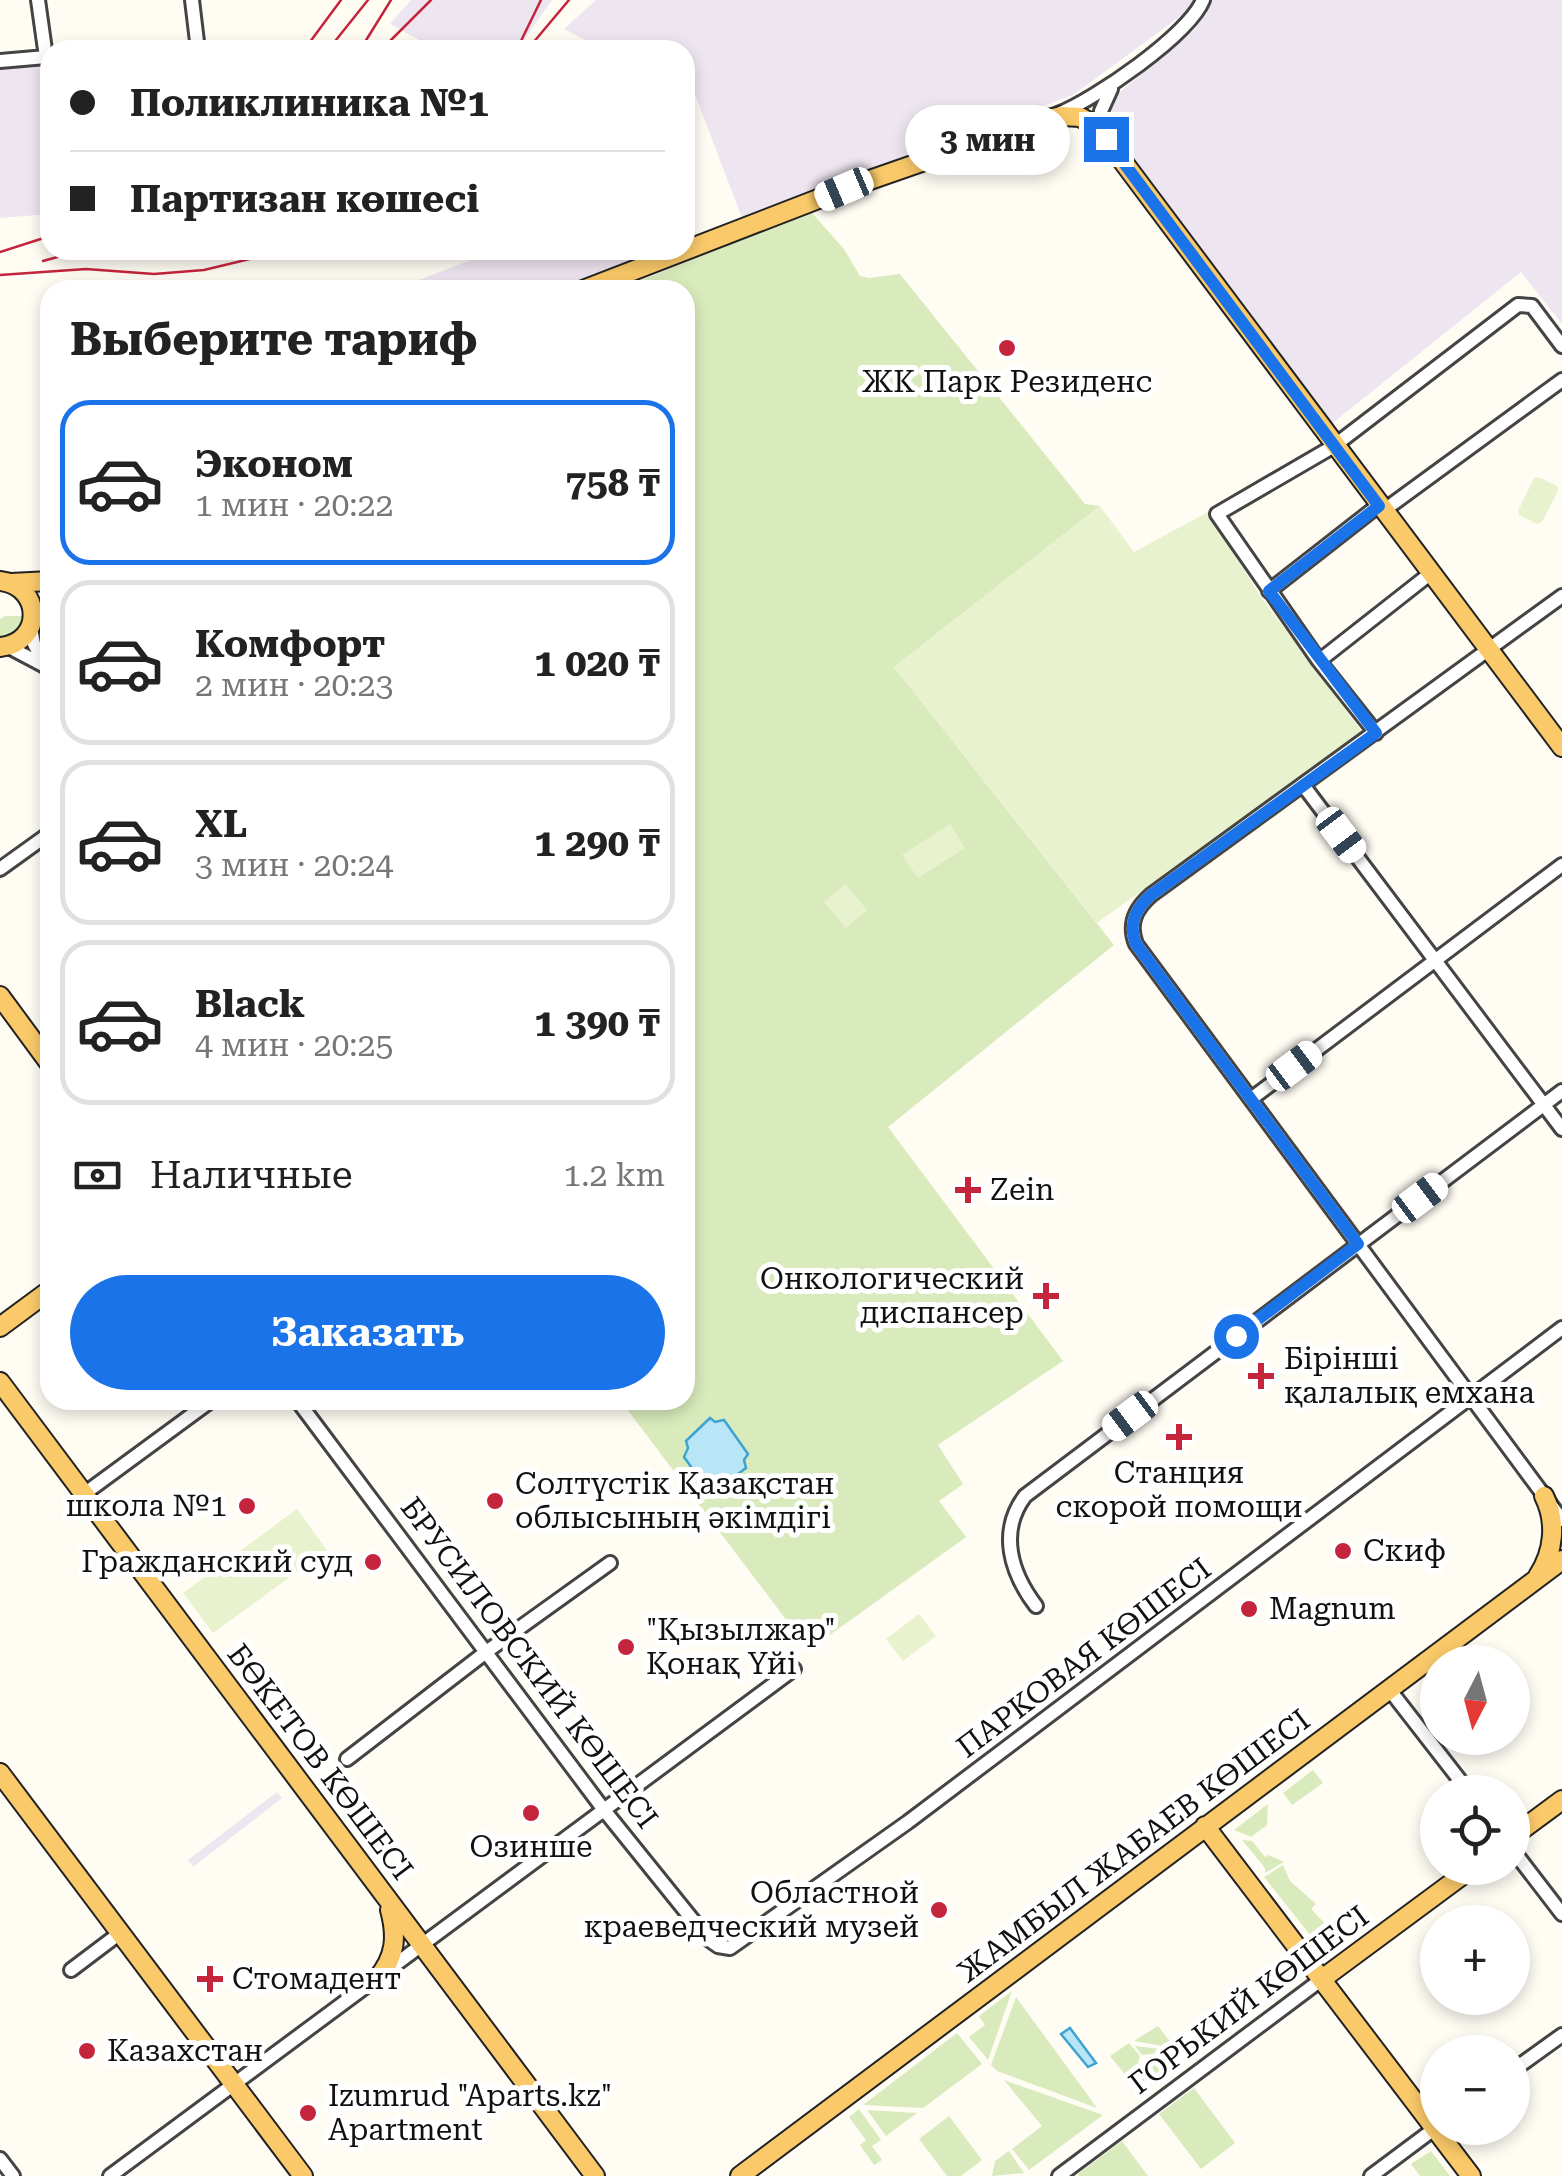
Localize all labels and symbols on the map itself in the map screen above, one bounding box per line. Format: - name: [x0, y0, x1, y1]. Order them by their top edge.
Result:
- callout: 3 мин: [906, 104, 1071, 174]
- route end: [1084, 117, 1129, 162]
- car: [811, 163, 877, 215]
- marker: ЖК Парк Резиденс: [996, 337, 1018, 359]
- place label: ЖК Парк Резиденс: [862, 364, 1152, 399]
- car: [1311, 802, 1371, 868]
- car: [1261, 1036, 1327, 1096]
- car: [1387, 1168, 1453, 1228]
- place label: Zein: [990, 1172, 1054, 1207]
- marker: Zein: [955, 1177, 981, 1203]
- place label: Онкологический диспансер: [760, 1261, 1024, 1330]
- marker: Онкологический диспансер: [1033, 1283, 1059, 1309]
- route start: [1214, 1314, 1259, 1359]
- place label: Бірінші қалалық емхана: [1284, 1341, 1535, 1410]
- marker: Бірінші қалалық емхана: [1248, 1363, 1274, 1389]
- car: [1097, 1386, 1163, 1446]
- marker: Станция скорой помощи: [1166, 1424, 1192, 1450]
- place label: Станция скорой помощи: [1056, 1455, 1303, 1524]
- place label: Солтүстік Қазақстан облысының әкімдігі: [515, 1466, 834, 1535]
- place label: школа №1: [66, 1488, 227, 1523]
- street label: БРУСИЛОВСКИЙ КӨШЕСІ: [394, 1490, 665, 1835]
- marker: Солтүстік Қазақстан облысының әкімдігі: [484, 1490, 506, 1512]
- marker: школа №1: [236, 1495, 258, 1517]
- place label: Скиф: [1363, 1533, 1446, 1568]
- marker: Скиф: [1332, 1540, 1354, 1562]
- place label: Гражданский суд: [81, 1544, 353, 1579]
- marker: Гражданский суд: [362, 1551, 384, 1573]
- street label: ПАРКОВАЯ КӨШЕСІ: [950, 1551, 1218, 1764]
- place label: Magnum: [1269, 1591, 1396, 1626]
- marker: Magnum: [1238, 1598, 1260, 1620]
- place label: "Қызылжар" Қонақ Үйі: [646, 1612, 836, 1681]
- marker: "Қызылжар" Қонақ Үйі: [615, 1636, 637, 1658]
- street label: БӨКЕТОВ КӨШЕСІ: [221, 1637, 420, 1886]
- north arrow: [1420, 1645, 1530, 1755]
- street label: ЖАМБЫЛ ЖАБАЕВ КӨШЕСІ: [951, 1702, 1317, 1989]
- marker: Озинше: [520, 1802, 542, 1824]
- place label: Озинше: [470, 1829, 592, 1864]
- place label: Областной краеведческий музей: [584, 1875, 919, 1944]
- street label: ГОРЬКИЙ КӨШЕСІ: [1122, 1898, 1375, 2101]
- marker: Областной краеведческий музей: [928, 1899, 950, 1921]
- place label: Стомадент: [232, 1961, 401, 1996]
- marker: Стомадент: [197, 1966, 223, 1992]
- place label: Казахстан: [107, 2033, 263, 2068]
- marker: Казахстан: [76, 2040, 98, 2062]
- place label: Izumrud "Aparts.kz" Apartment: [328, 2078, 612, 2147]
- marker: Izumrud "Aparts.kz" Apartment: [297, 2102, 319, 2124]

